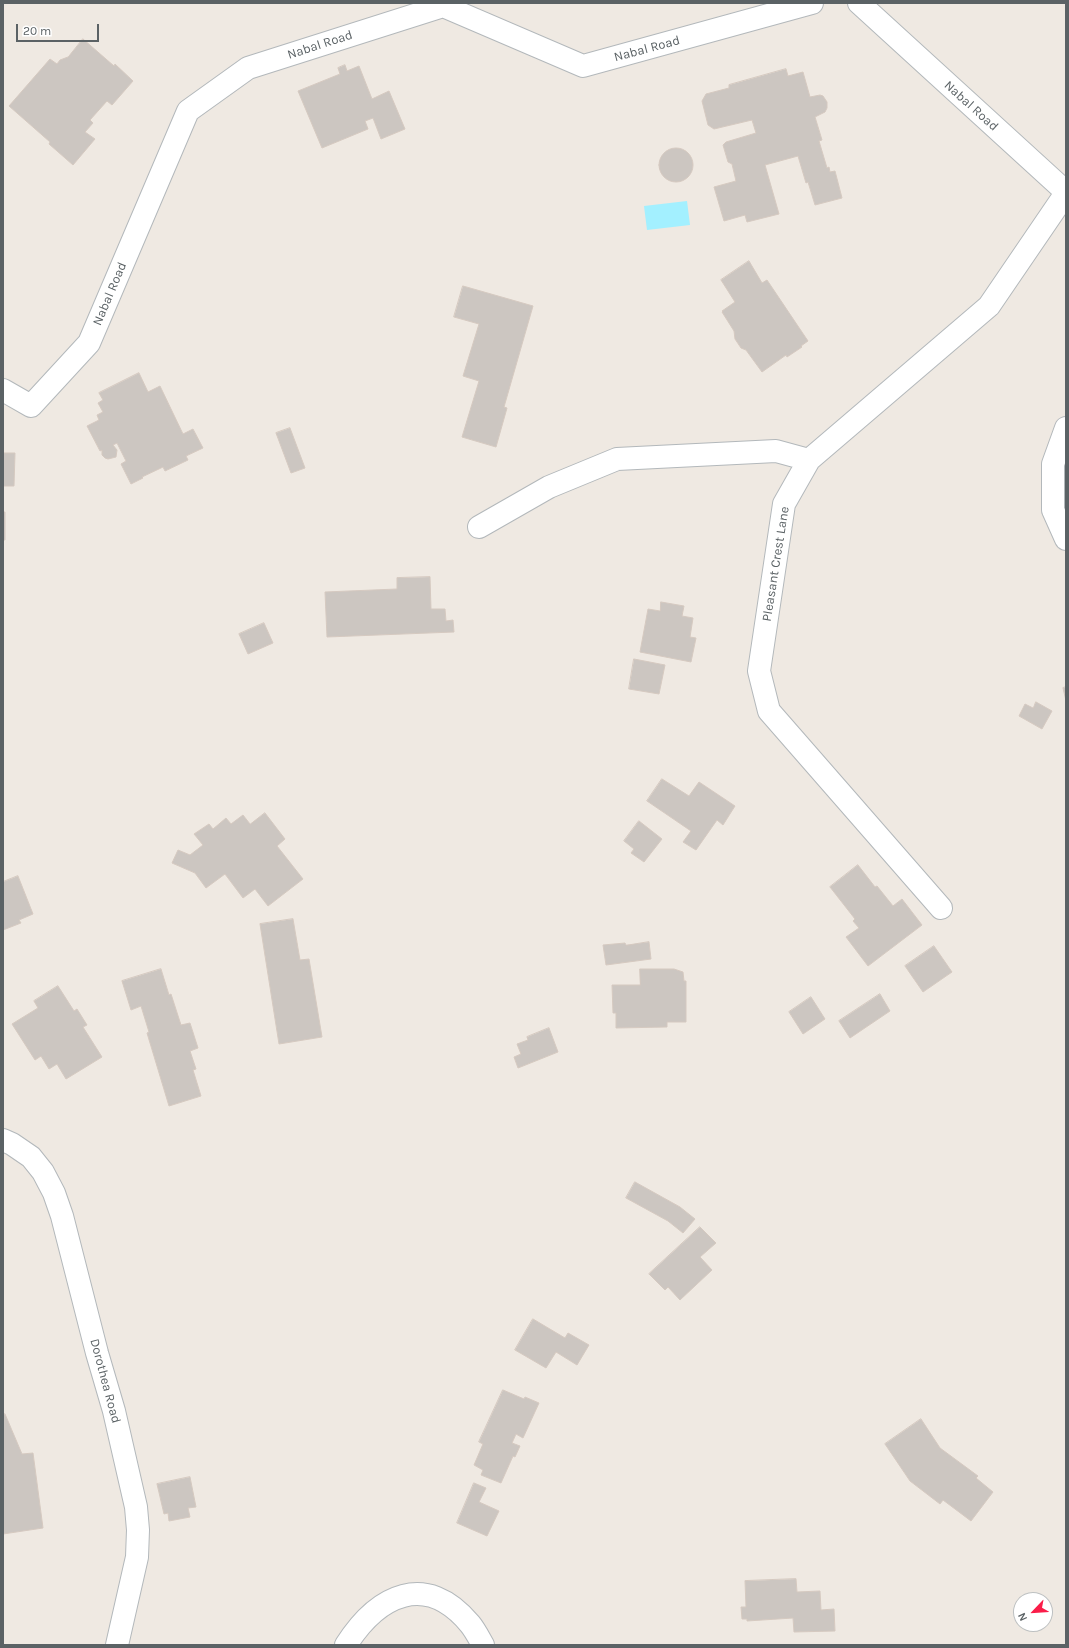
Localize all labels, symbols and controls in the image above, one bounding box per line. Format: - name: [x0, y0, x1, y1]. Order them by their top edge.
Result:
- scale bar: [18, 16, 101, 42]
- text: 20 m: [23, 24, 51, 38]
- street label: Nabal Road: [285, 27, 355, 63]
- street label: Nabal Road: [612, 33, 682, 65]
- street label: Nabal Road: [941, 78, 1001, 134]
- street label: Nabal Road: [90, 260, 130, 328]
- street label: Pleasant Crest Lane: [759, 505, 793, 623]
- street label: Dorothea Road: [86, 1337, 124, 1425]
- north arrow: [1013, 1592, 1053, 1632]
- text: N: [1015, 1611, 1030, 1623]

